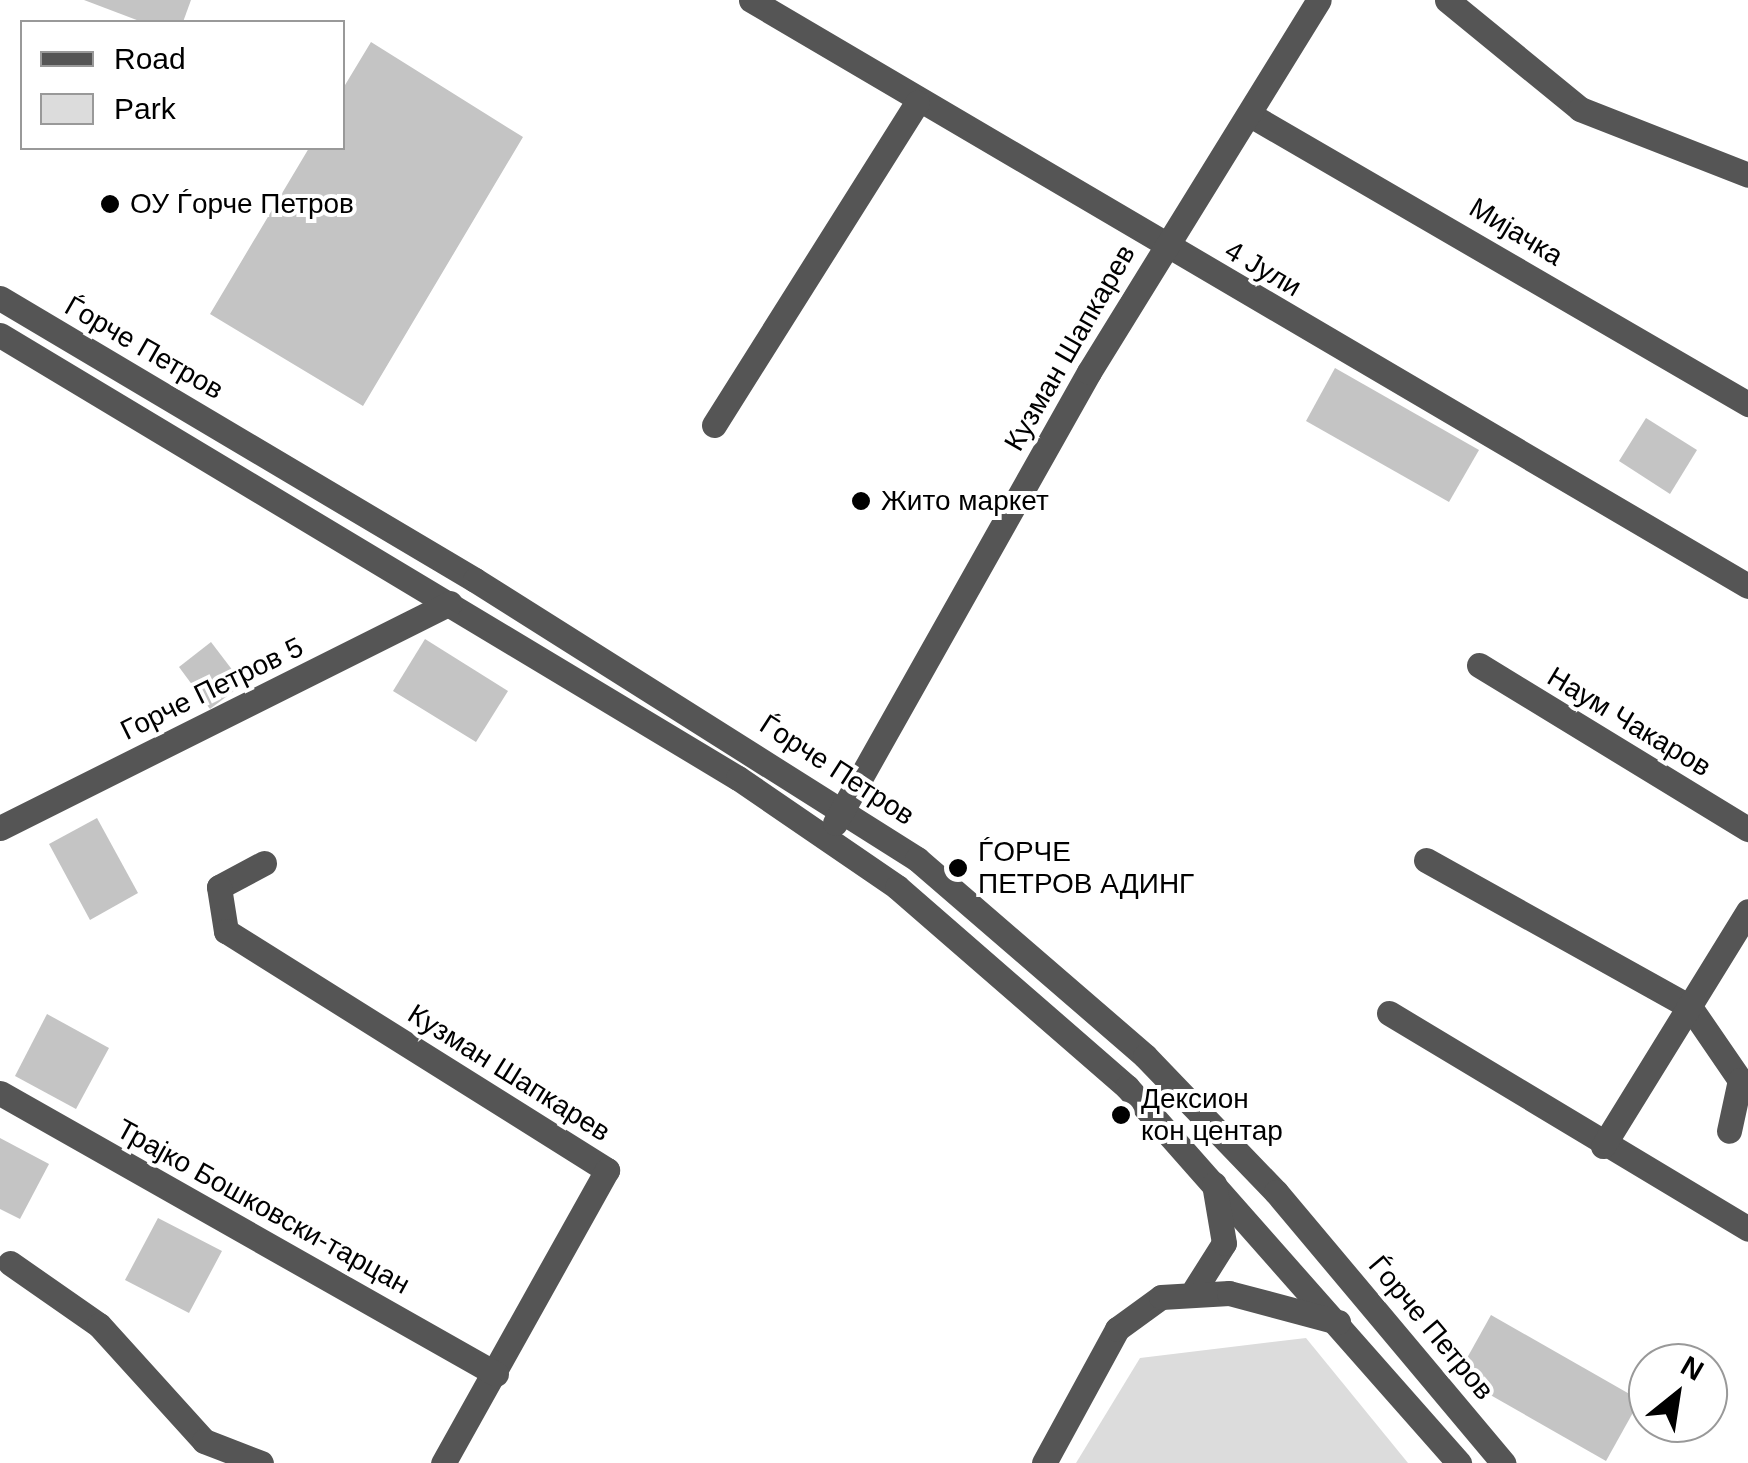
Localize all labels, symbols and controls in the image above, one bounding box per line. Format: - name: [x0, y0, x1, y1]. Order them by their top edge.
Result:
- legend: [20, 20, 345, 150]
- text: Road: [114, 42, 186, 75]
- text: Park: [114, 92, 176, 125]
- place label: ОУ Ѓорче Петров: [130, 187, 354, 221]
- street label: Мијачка: [1463, 191, 1569, 273]
- marker: ОУ Ѓорче Петров: [99, 193, 121, 215]
- street label: 4 Јули: [1219, 234, 1307, 304]
- street label: Кузман Шапкарев: [997, 239, 1143, 457]
- street label: Ѓорче Петров: [59, 289, 229, 407]
- place label: Жито маркет: [881, 484, 1049, 518]
- marker: Жито маркет: [850, 490, 872, 512]
- street label: Горче Петров 5: [115, 630, 309, 748]
- street label: Наум Чакаров: [1541, 660, 1717, 784]
- street label: Ѓорче Петров: [754, 708, 920, 832]
- place label: ЃОРЧЕ ПЕТРОВ АДИНГ: [978, 835, 1194, 901]
- marker: ЃОРЧЕ ПЕТРОВ АДИНГ: [947, 857, 969, 879]
- street label: Кузман Шапкарев: [402, 997, 616, 1149]
- place label: Дексион кон центар: [1141, 1082, 1283, 1148]
- marker: Дексион кон центар: [1110, 1104, 1132, 1126]
- street label: Трајко Бошковски-тарцан: [111, 1112, 415, 1302]
- street label: Ѓорче Петров: [1361, 1249, 1501, 1407]
- north arrow: [1628, 1343, 1728, 1443]
- text: N: [1676, 1350, 1709, 1387]

